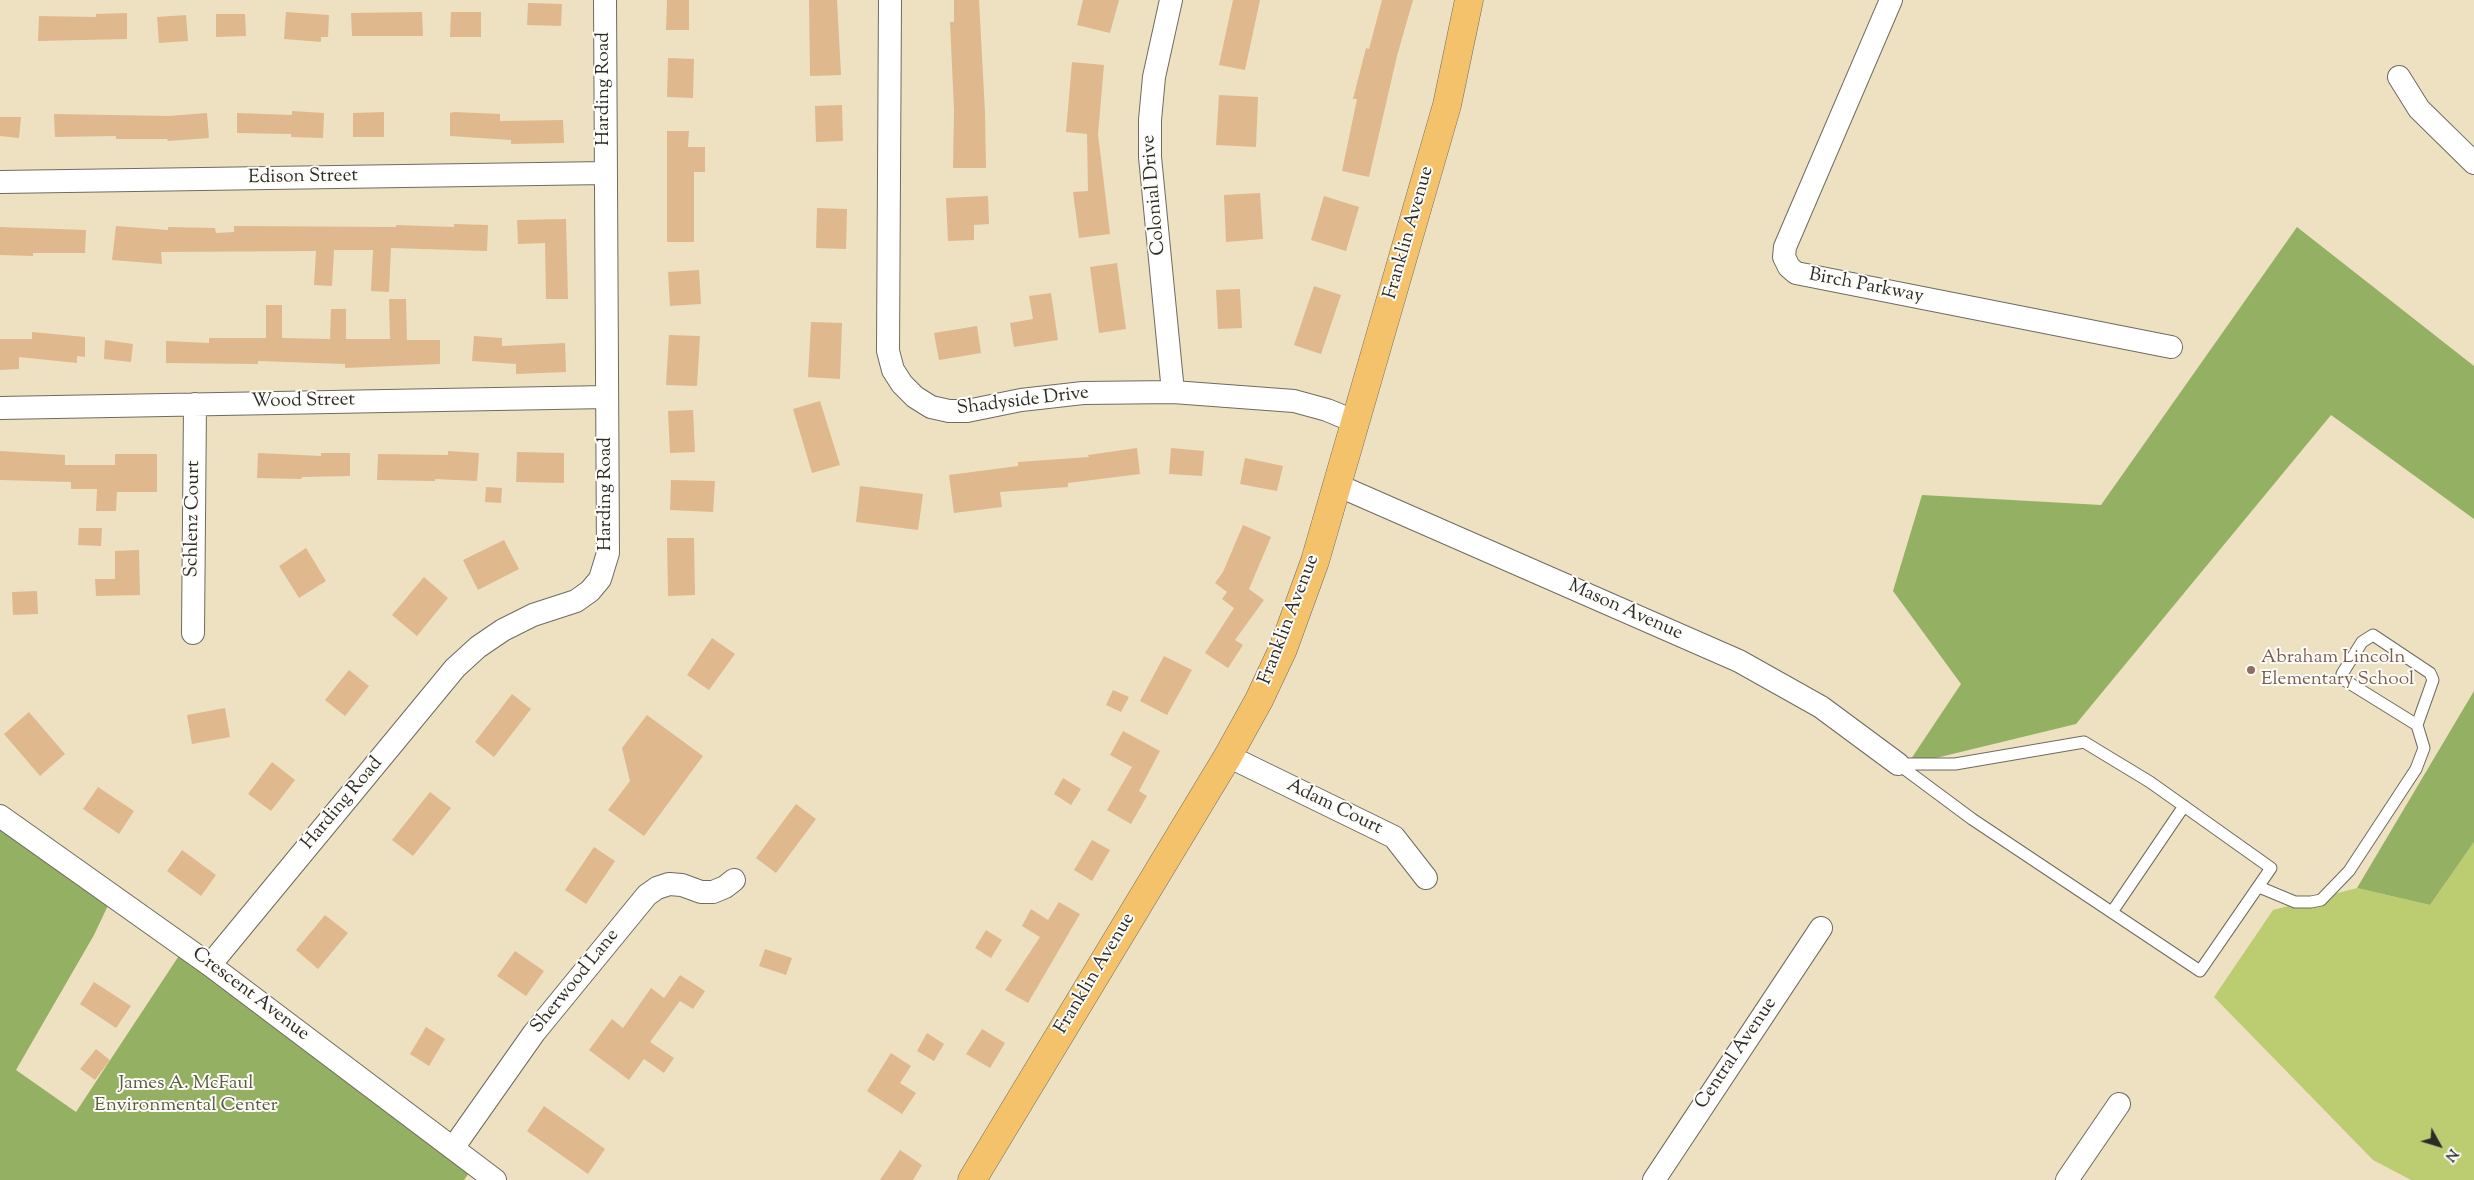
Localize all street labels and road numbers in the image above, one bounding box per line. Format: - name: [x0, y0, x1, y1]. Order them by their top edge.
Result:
- street label: Harding Road: [594, 32, 616, 146]
- street label: Colonial Drive: [1138, 134, 1172, 256]
- street label: Franklin Avenue: [1380, 164, 1440, 302]
- street label: Edison Street: [248, 166, 358, 190]
- street label: Birch Parkway: [1807, 265, 1925, 309]
- street label: Shadyside Drive: [956, 383, 1090, 421]
- street label: Wood Street: [251, 390, 355, 414]
- street label: Harding Road: [596, 437, 618, 551]
- street label: Schlenz Court: [182, 460, 206, 578]
- street label: Franklin Avenue: [1255, 552, 1325, 688]
- street label: Mason Avenue: [1564, 576, 1686, 646]
- street label: Harding Road: [298, 753, 388, 855]
- street label: Adam Court: [1282, 775, 1386, 841]
- street label: Franklin Avenue: [1051, 909, 1141, 1039]
- street label: Sherwood Lane: [527, 925, 625, 1039]
- street label: Crescent Avenue: [187, 943, 313, 1047]
- street label: Central Avenue: [1691, 994, 1783, 1114]

